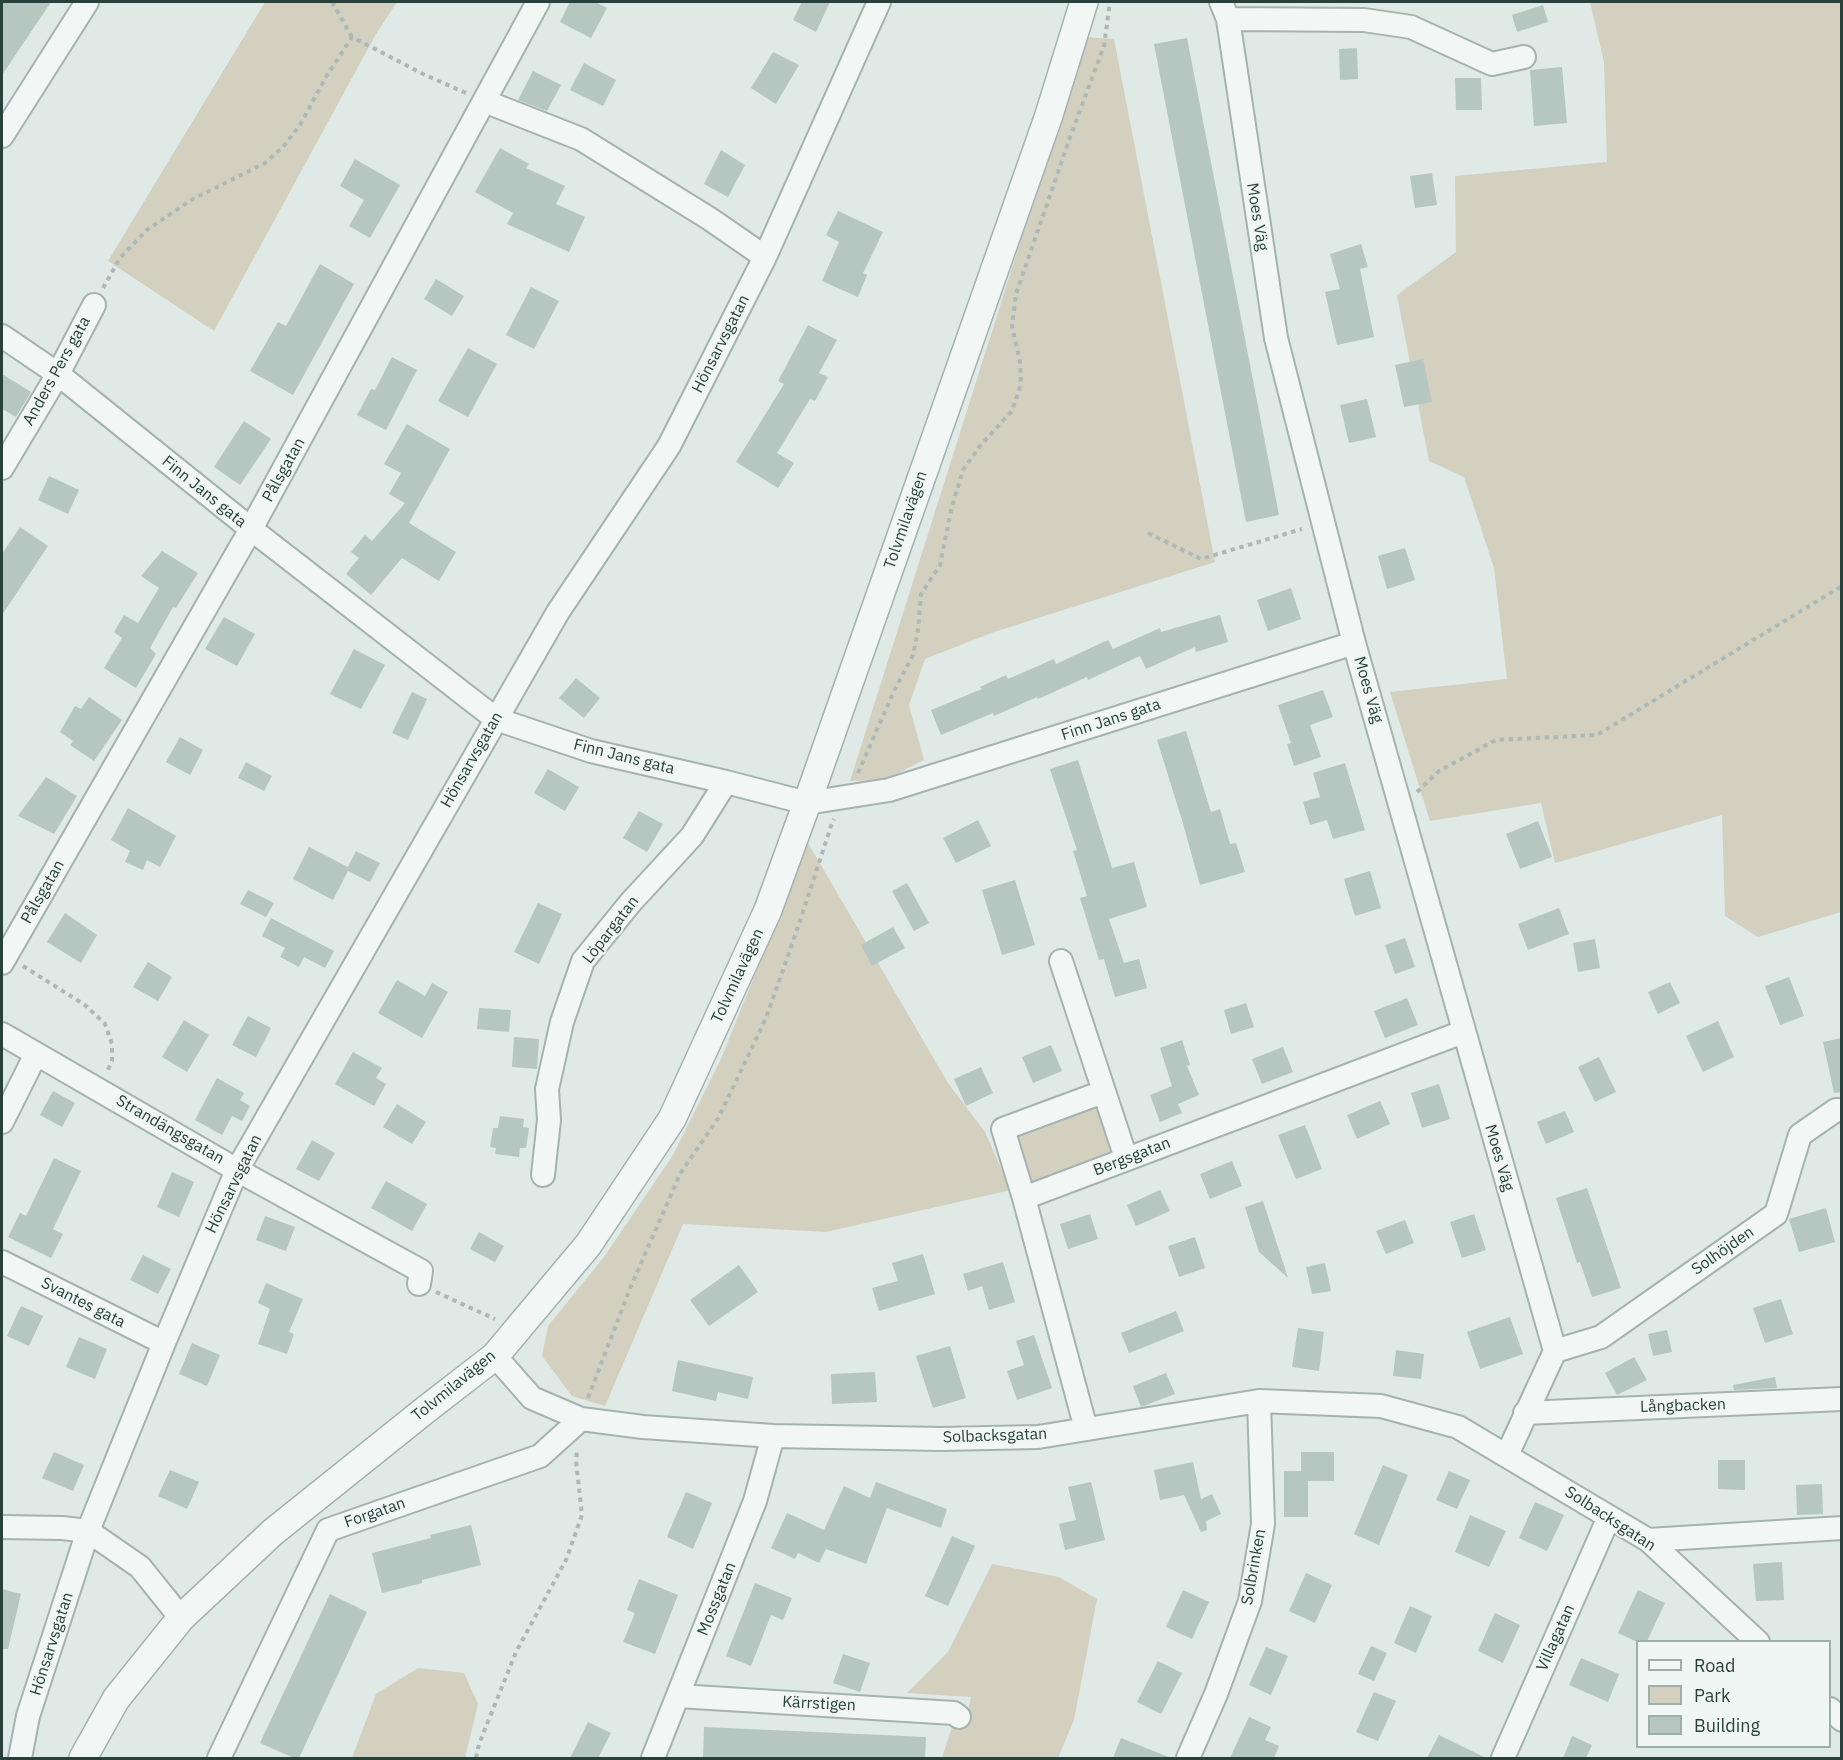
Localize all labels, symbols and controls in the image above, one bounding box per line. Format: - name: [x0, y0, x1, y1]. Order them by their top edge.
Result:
- street label: Moes Väg: [1242, 182, 1272, 252]
- street label: Hönsarvsgatan: [688, 292, 754, 396]
- street label: Anders Pers gata: [19, 313, 95, 429]
- street label: Pålsgatan: [259, 435, 309, 505]
- street label: Finn Jans gata: [158, 452, 250, 532]
- street label: Tolvmilavägen: [880, 468, 932, 572]
- street label: Moes Väg: [1349, 654, 1387, 726]
- street label: Finn Jans gata: [1059, 695, 1163, 745]
- street label: Hönsarvsgatan: [437, 709, 507, 811]
- street label: Finn Jans gata: [572, 735, 676, 779]
- street label: Pålsgatan: [17, 857, 69, 927]
- street label: Löpargatan: [579, 892, 643, 968]
- street label: Tolvmilavägen: [708, 926, 768, 1026]
- street label: Strandängsgatan: [113, 1091, 227, 1169]
- street label: Moes Väg: [1480, 1122, 1518, 1194]
- street label: Hönsarvsgatan: [202, 1132, 266, 1236]
- street label: Bergsgatan: [1091, 1134, 1173, 1180]
- street label: Solhöjden: [1688, 1223, 1758, 1279]
- street label: Svantes gata: [38, 1274, 128, 1332]
- street label: Tolvmilavägen: [408, 1346, 500, 1426]
- street label: Långbacken: [1640, 1395, 1726, 1417]
- street label: Solbacksgatan: [942, 1425, 1048, 1447]
- street label: Solbacksgatan: [1561, 1482, 1659, 1556]
- street label: Forgatan: [342, 1494, 408, 1532]
- street label: Solbrinken: [1238, 1527, 1270, 1607]
- street label: Mossgatan: [694, 1559, 740, 1639]
- street label: Hönsarvsgatan: [26, 1590, 78, 1698]
- street label: Villagatan: [1533, 1602, 1579, 1674]
- legend: [1636, 1640, 1831, 1748]
- text: Road: [1694, 1654, 1735, 1677]
- text: Park: [1694, 1684, 1730, 1707]
- street label: Kärrstigen: [782, 1692, 856, 1716]
- text: Building: [1694, 1714, 1760, 1737]

